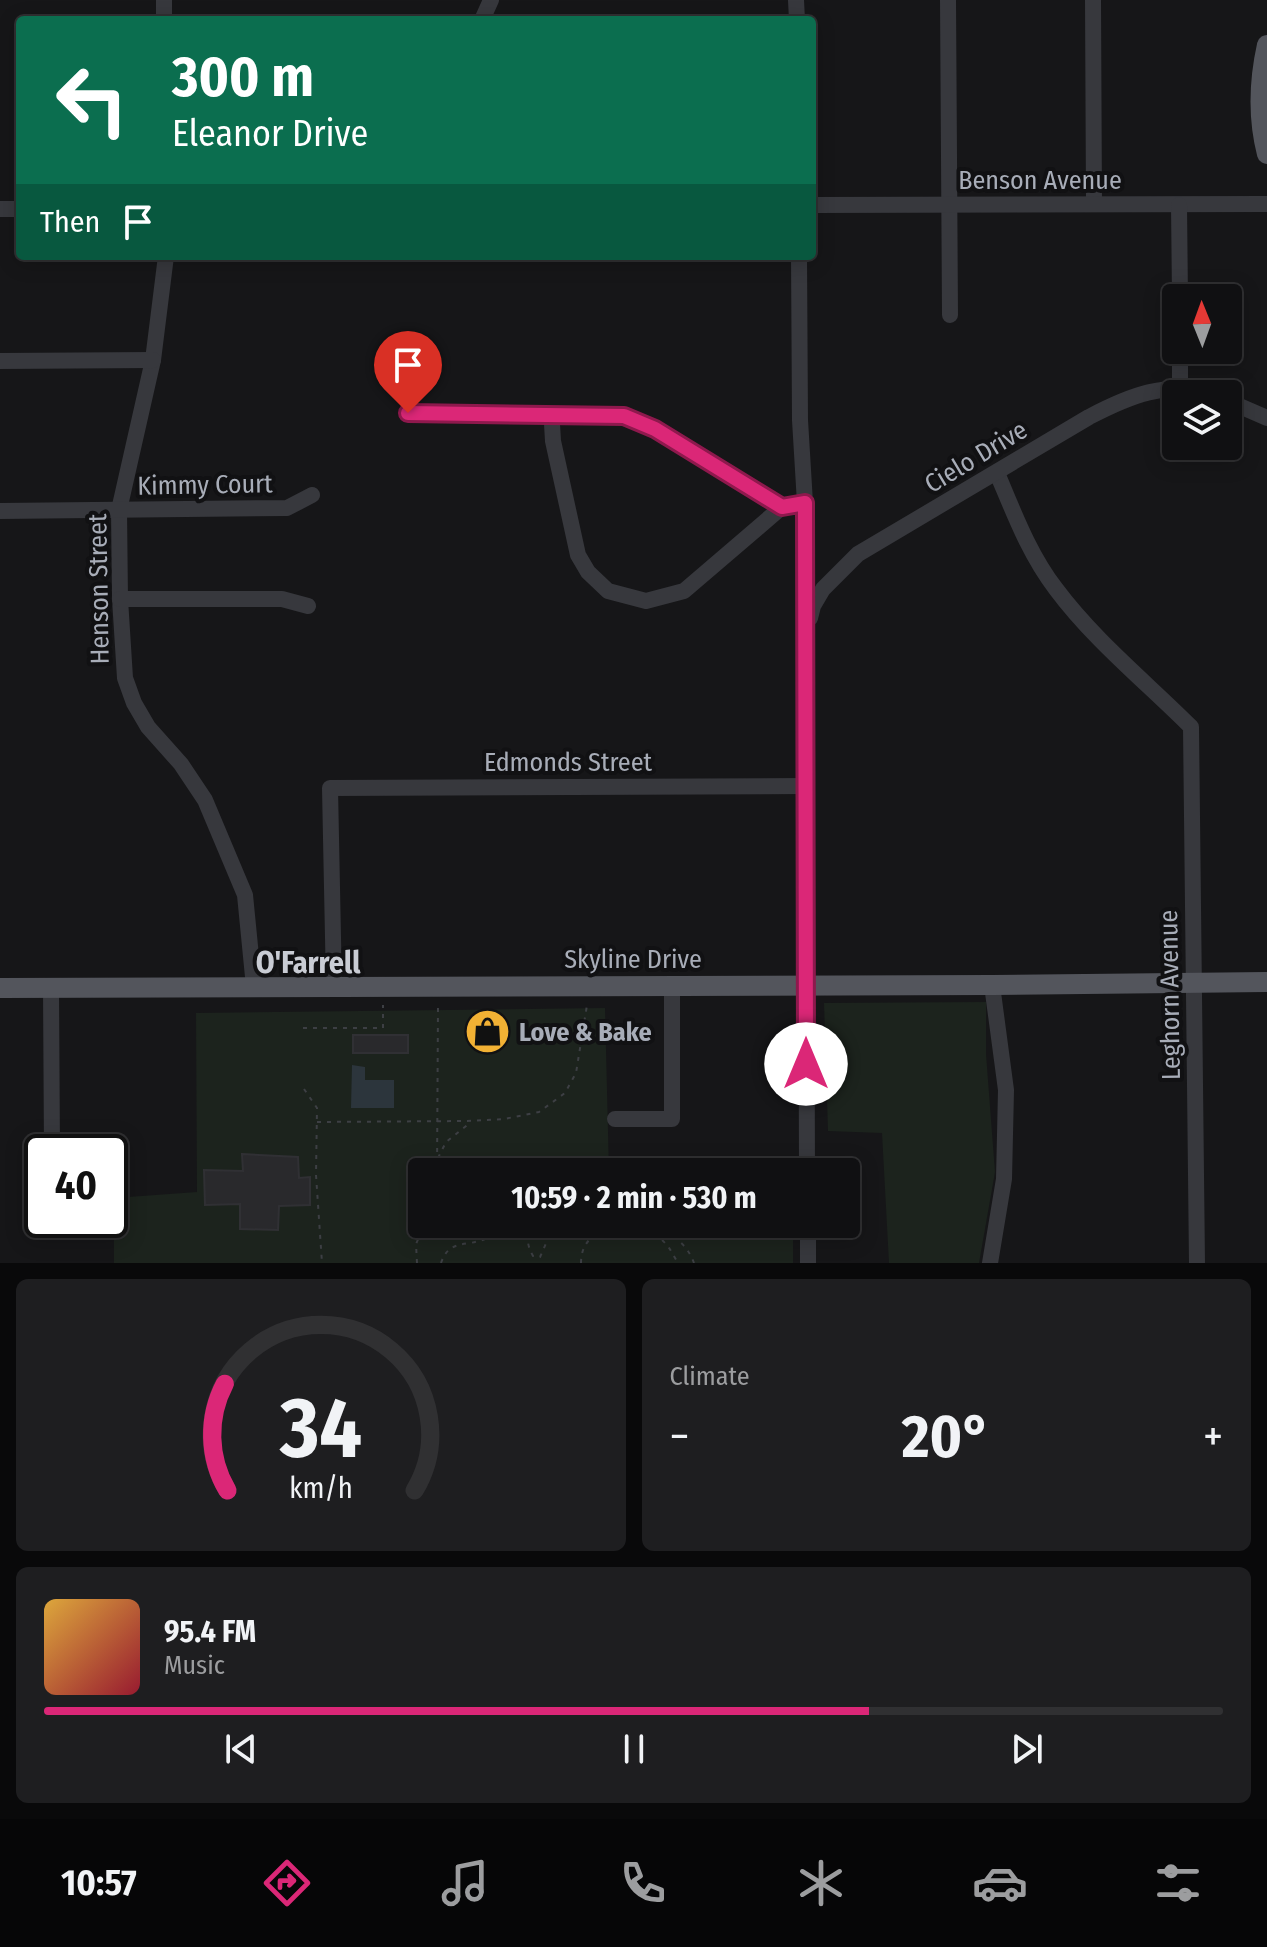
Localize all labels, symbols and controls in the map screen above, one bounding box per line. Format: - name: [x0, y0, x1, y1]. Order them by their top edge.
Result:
- text: 300 m: [172, 44, 314, 111]
- icon: left: [40, 48, 144, 152]
- text: Eleanor Drive: [172, 112, 368, 156]
- street label: Benson Avenue: [958, 165, 1122, 196]
- icon: arrive: [116, 200, 160, 244]
- text: Then: [40, 204, 100, 240]
- north arrow: [1162, 284, 1242, 364]
- map controls: [1162, 284, 1242, 460]
- pin: [374, 331, 442, 413]
- icon: arrive: [386, 343, 430, 387]
- button: layers: [1162, 380, 1242, 460]
- street label: Cielo Drive: [919, 414, 1033, 500]
- street label: Kimmy Court: [137, 468, 273, 502]
- street label: Henson Street: [82, 513, 116, 665]
- street label: Edmonds Street: [484, 747, 653, 778]
- street label: Leghorn Avenue: [1153, 910, 1187, 1080]
- street label: Skyline Drive: [564, 944, 702, 975]
- district label: O'Farrell: [256, 945, 361, 981]
- shop icon: Love & Bake: [464, 1008, 512, 1056]
- place label: Love & Bake: [519, 1017, 652, 1048]
- position arrow: [764, 1022, 848, 1106]
- speed limit sign: 40: [24, 1134, 128, 1238]
- text: 10:59 · 2 min · 530 m: [511, 1180, 757, 1216]
- text: Climate: [670, 1361, 750, 1392]
- text: 34: [279, 1379, 362, 1479]
- text: 20°: [902, 1401, 990, 1473]
- text: −: [670, 1410, 689, 1463]
- text: +: [1203, 1410, 1223, 1463]
- text: km/h: [289, 1471, 353, 1506]
- text: 95.4 FM: [164, 1614, 256, 1650]
- text: Music: [164, 1650, 225, 1681]
- icon: previous: [219, 1727, 263, 1771]
- icon: pause: [612, 1727, 656, 1771]
- icon: next: [1005, 1727, 1049, 1771]
- icon: directions: [259, 1855, 315, 1911]
- icon: music: [437, 1855, 493, 1911]
- icon: phone: [615, 1855, 671, 1911]
- icon: climate: [793, 1855, 849, 1911]
- icon: car: [972, 1855, 1028, 1911]
- icon: filters: [1150, 1855, 1206, 1911]
- text: 10:57: [61, 1861, 137, 1905]

